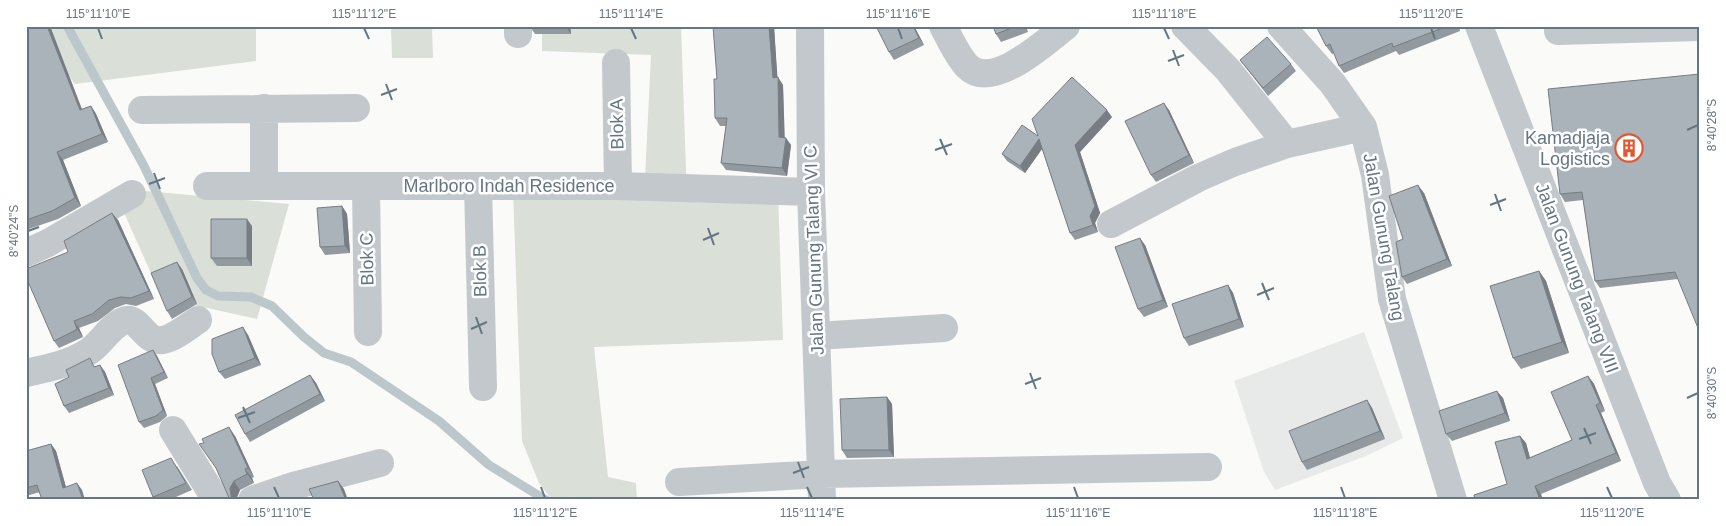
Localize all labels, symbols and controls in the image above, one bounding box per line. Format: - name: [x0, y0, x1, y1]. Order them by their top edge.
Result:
- text: 115°11'10"E: [66, 7, 130, 21]
- text: 115°11'12"E: [332, 7, 396, 21]
- text: 115°11'14"E: [599, 7, 663, 21]
- text: 115°11'16"E: [866, 7, 930, 21]
- text: 115°11'18"E: [1132, 7, 1196, 21]
- text: 115°11'20"E: [1399, 7, 1463, 21]
- street label: Blok A: [607, 98, 627, 150]
- text: 8°40'28"S: [1705, 99, 1719, 151]
- place label: Kamadjaja Logistics: [1525, 128, 1611, 169]
- building icon: Kamadjaja Logistics: [1614, 133, 1644, 163]
- street label: Jalan Gunung Talang VI C: [800, 145, 828, 355]
- street label: Jalan Gunung Talang: [1359, 152, 1409, 322]
- street label: Marlboro Indah Residence: [403, 176, 615, 196]
- street label: Jalan Gunung Talang VIII: [1531, 180, 1623, 376]
- text: 8°40'24"S: [7, 205, 21, 257]
- street label: Blok C: [357, 232, 377, 286]
- street label: Blok B: [470, 245, 490, 297]
- text: 8°40'30"S: [1705, 367, 1719, 419]
- text: 115°11'10"E: [247, 506, 311, 520]
- text: 115°11'12"E: [513, 506, 577, 520]
- text: 115°11'14"E: [780, 506, 844, 520]
- text: 115°11'16"E: [1046, 506, 1110, 520]
- text: 115°11'18"E: [1313, 506, 1377, 520]
- text: 115°11'20"E: [1580, 506, 1644, 520]

